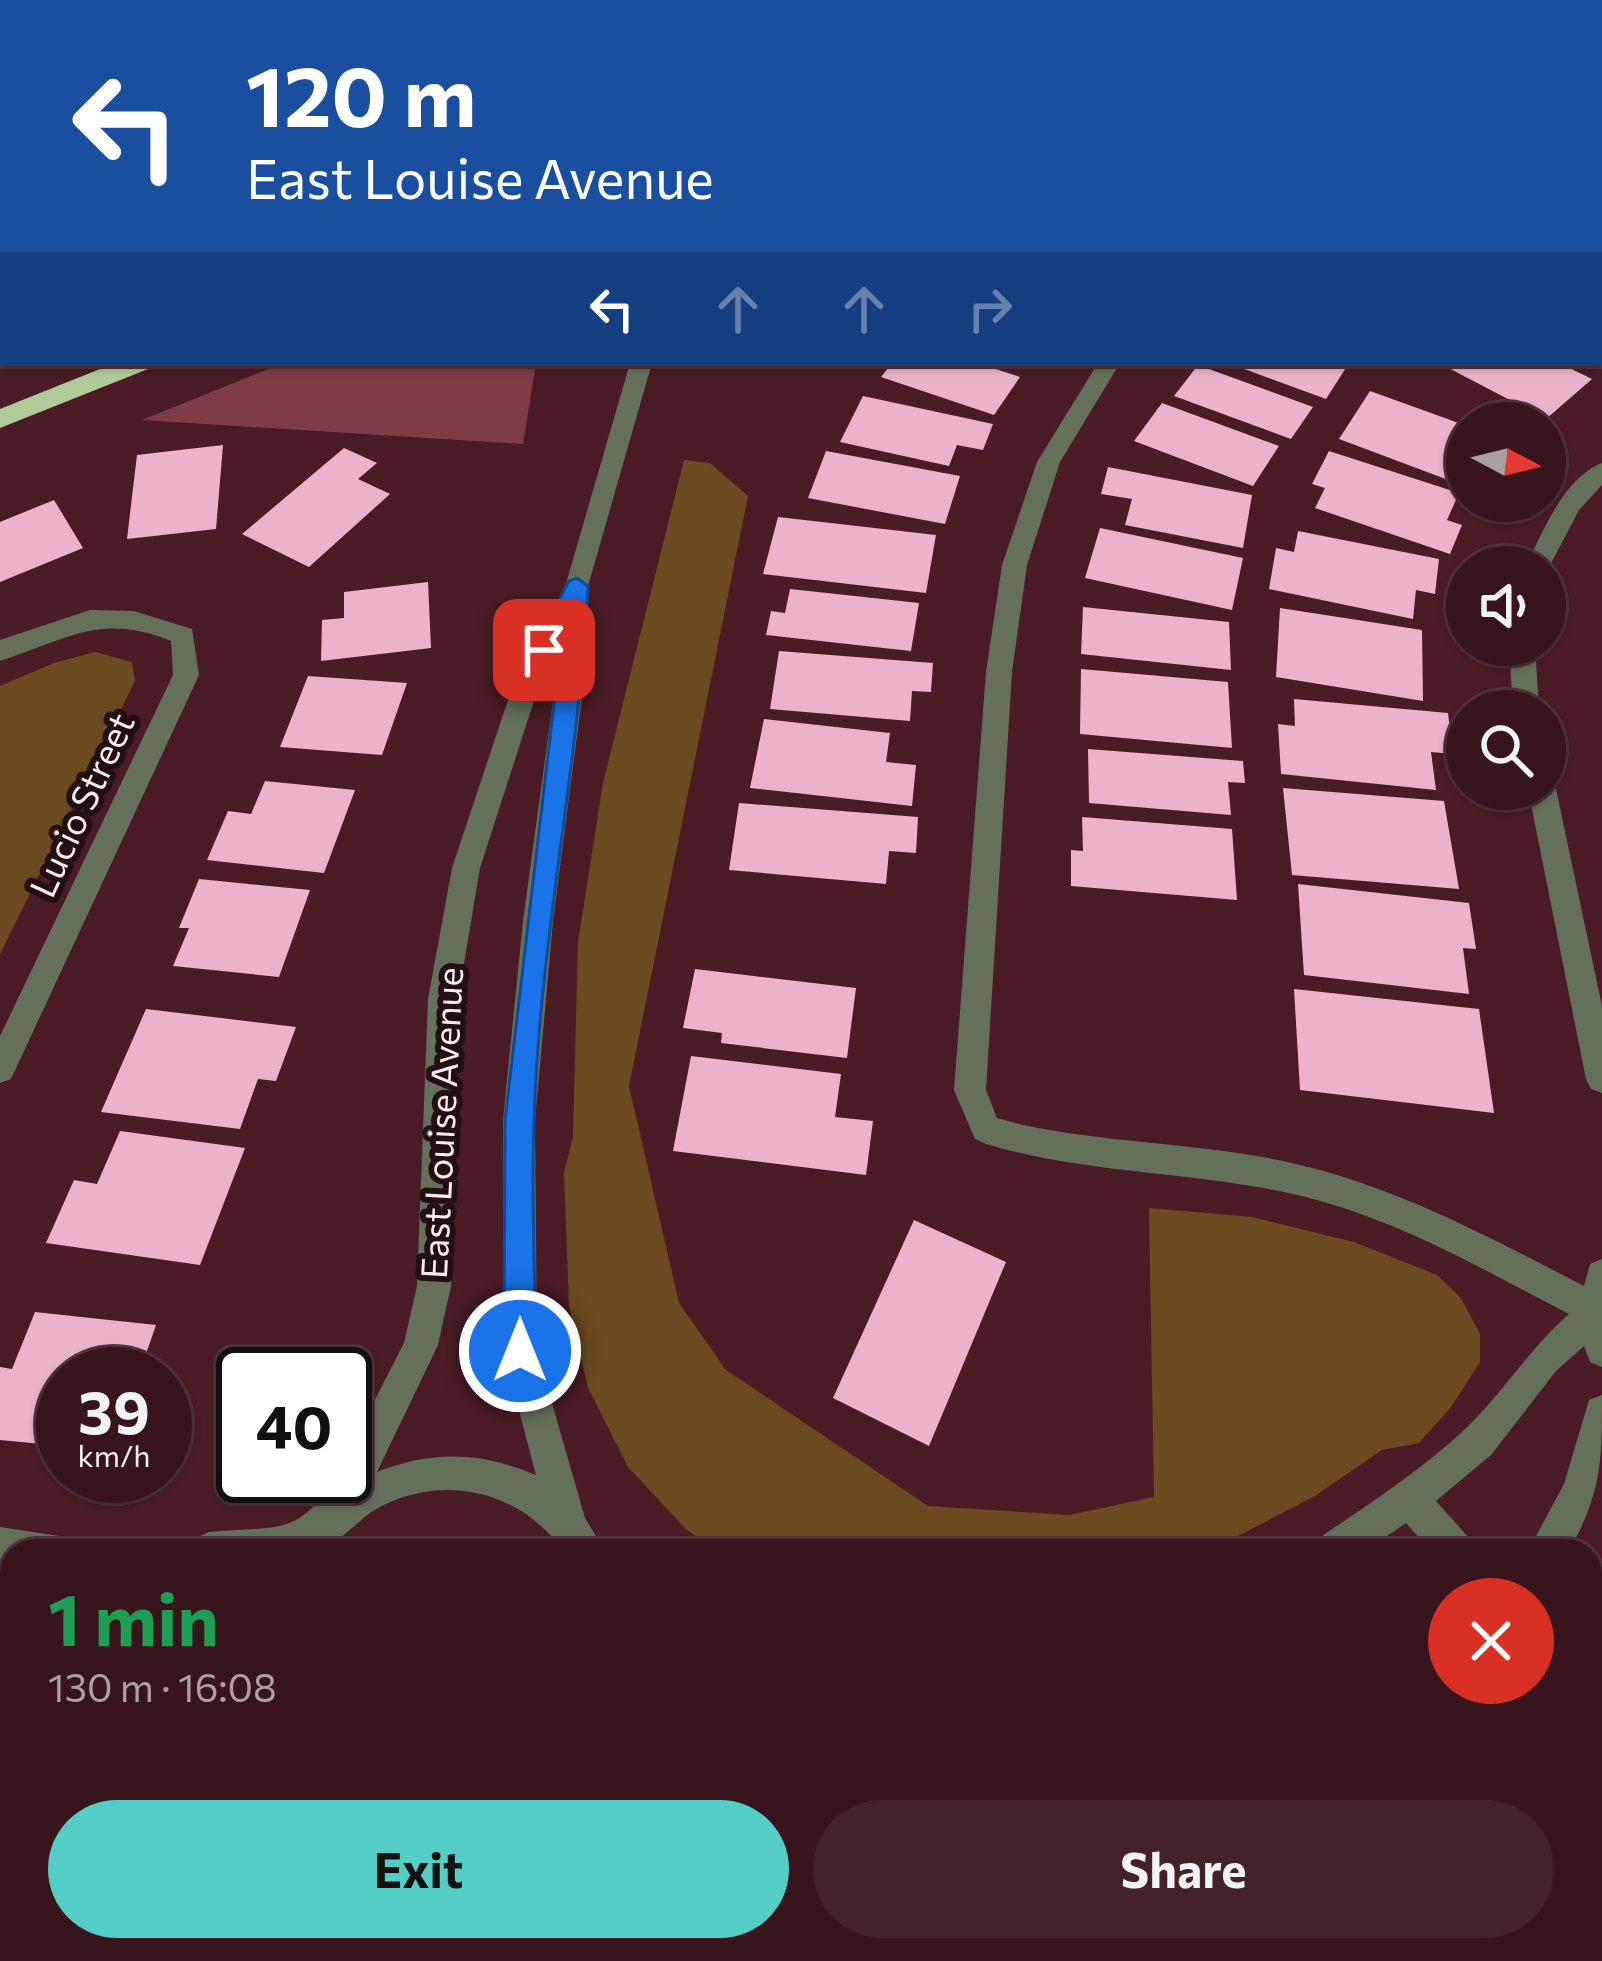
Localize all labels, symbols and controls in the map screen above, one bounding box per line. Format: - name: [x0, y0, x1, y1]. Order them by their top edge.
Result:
- text: 120 m: [246, 42, 476, 144]
- icon: left: [48, 48, 204, 204]
- text: East Louise Avenue: [246, 144, 714, 210]
- icon: left: [579, 276, 645, 342]
- icon: ahead: [705, 276, 771, 342]
- icon: ahead: [831, 276, 897, 342]
- icon: right: [957, 276, 1023, 342]
- north arrow: [1446, 402, 1566, 522]
- map controls: [1446, 402, 1566, 810]
- button: sound: [1446, 546, 1566, 666]
- pin: [493, 599, 595, 701]
- icon: arrive: [511, 617, 577, 683]
- button: search: [1446, 690, 1566, 810]
- street label: Lucio Street: [18, 705, 142, 903]
- street label: East Louise Avenue: [410, 966, 470, 1280]
- position arrow: [457, 1288, 583, 1414]
- speed limit sign: 40: [216, 1347, 372, 1503]
- text: 39: [78, 1373, 150, 1446]
- text: km/h: [78, 1436, 150, 1473]
- text: 1 min: [48, 1573, 219, 1661]
- button: close: [1428, 1578, 1554, 1704]
- text: 130 m · 16:08: [48, 1662, 277, 1710]
- button: Exit: [48, 1800, 789, 1938]
- button: Share: [813, 1800, 1554, 1938]

